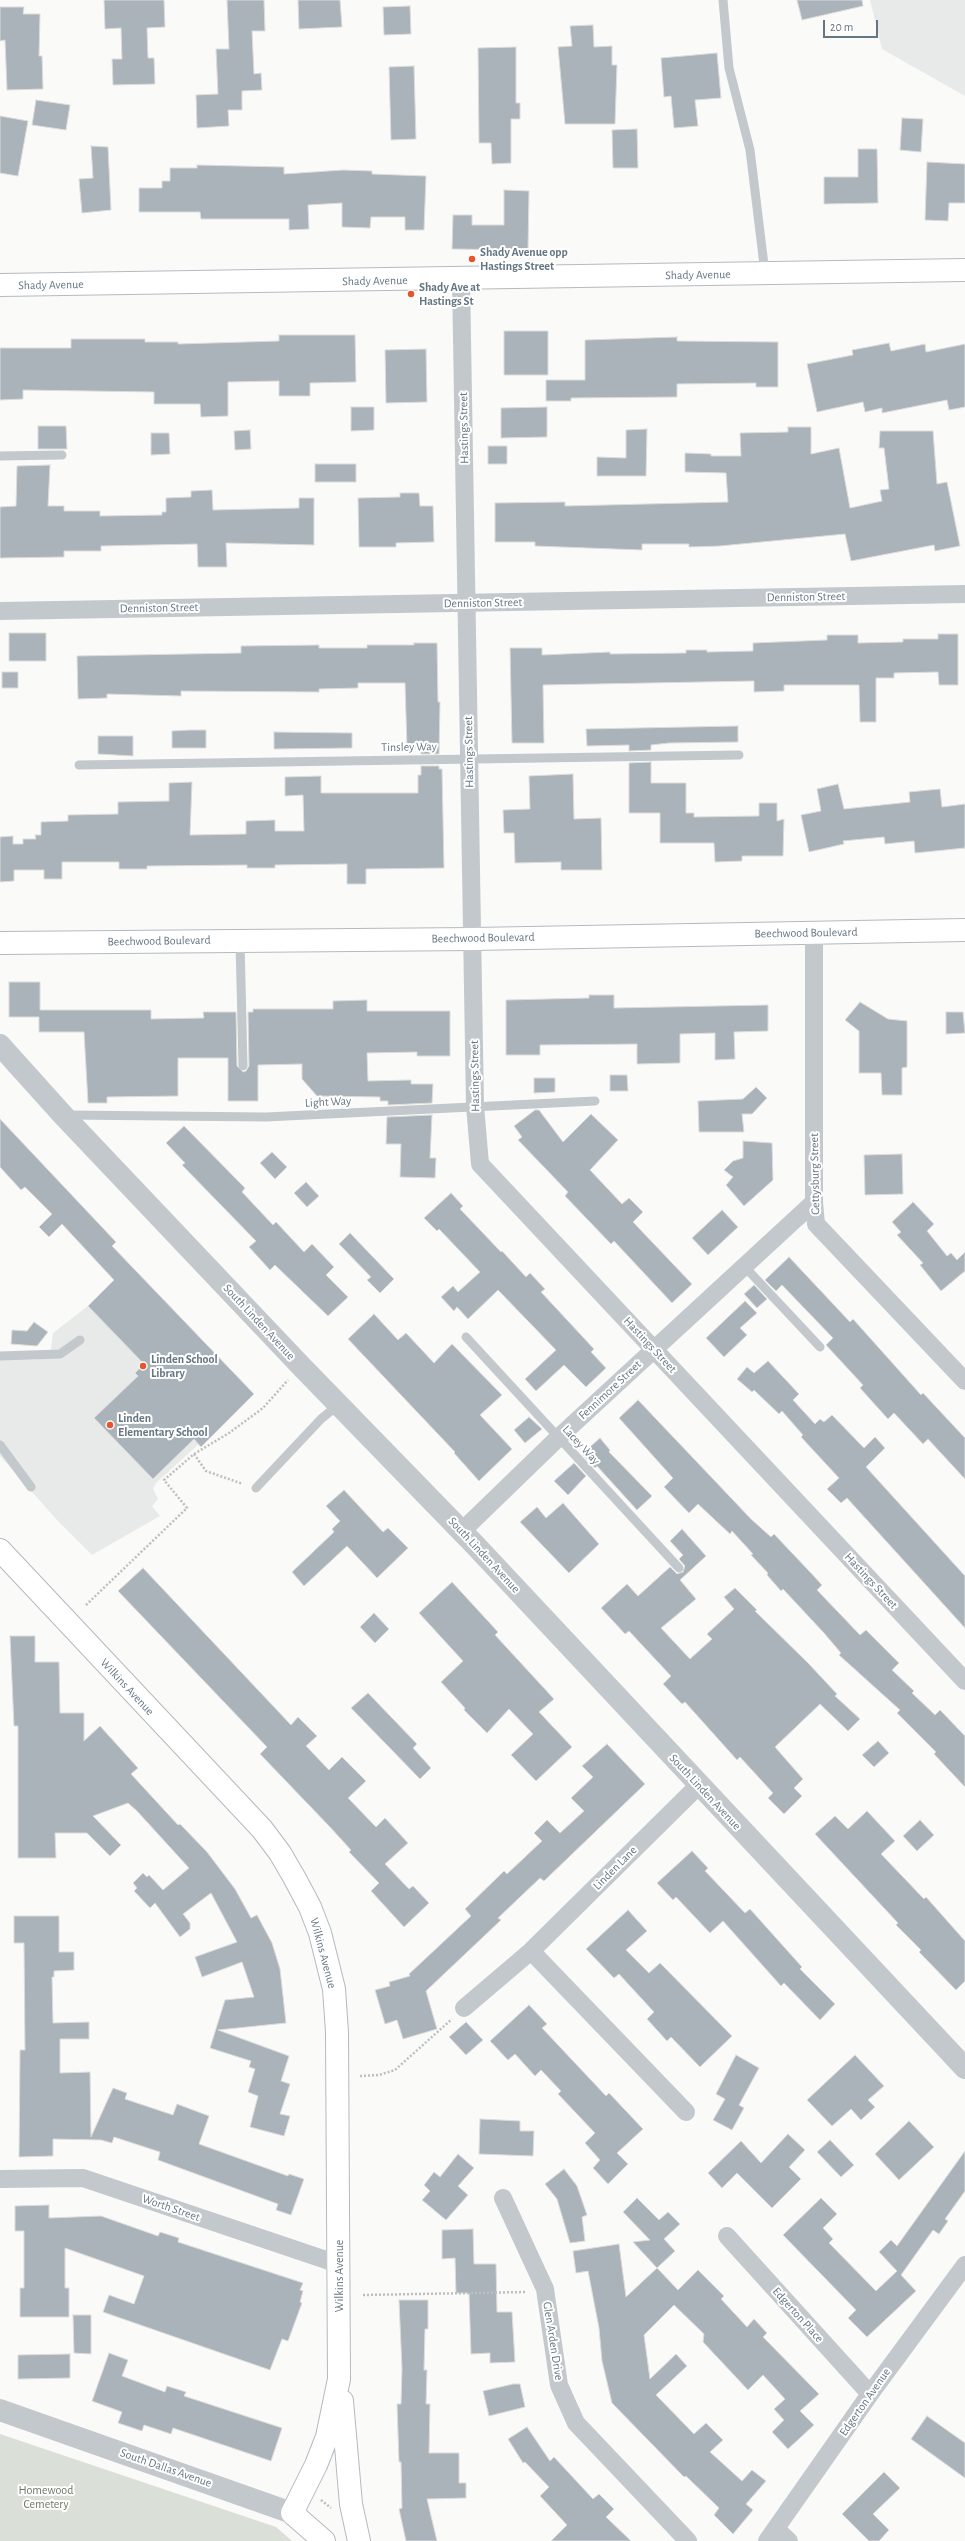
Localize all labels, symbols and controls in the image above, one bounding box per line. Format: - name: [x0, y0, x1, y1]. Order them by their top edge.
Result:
- scale bar: [825, 12, 880, 38]
- text: 20 m: [830, 21, 853, 33]
- place label: Shady Avenue opp Hastings Street: [480, 245, 568, 273]
- marker: Shady Avenue opp Hastings Street: [467, 254, 477, 264]
- street label: Shady Avenue: [665, 267, 731, 283]
- street label: Shady Avenue: [342, 273, 408, 289]
- street label: Shady Avenue: [18, 277, 84, 293]
- place label: Shady Ave at Hastings St: [419, 280, 480, 308]
- marker: Shady Ave at Hastings St: [406, 289, 416, 299]
- street label: Hastings Street: [456, 392, 472, 464]
- street label: Denniston Street: [767, 589, 845, 605]
- street label: Denniston Street: [444, 595, 522, 611]
- street label: Denniston Street: [120, 600, 198, 616]
- street label: Hastings Street: [461, 716, 477, 788]
- street label: Tinsley Way: [381, 739, 437, 755]
- street label: Beechwood Boulevard: [754, 925, 858, 941]
- street label: Beechwood Boulevard: [431, 930, 535, 946]
- street label: Beechwood Boulevard: [107, 933, 211, 949]
- street label: Hastings Street: [467, 1040, 483, 1112]
- street label: Light Way: [304, 1094, 352, 1110]
- street label: Gettysburg Street: [807, 1133, 823, 1215]
- street label: South Linden Avenue: [220, 1281, 298, 1363]
- street label: Hastings Street: [620, 1314, 680, 1376]
- place label: Linden School Library: [151, 1352, 218, 1380]
- street label: Fennimore Street: [576, 1357, 644, 1423]
- marker: Linden School Library: [138, 1361, 148, 1371]
- place label: Linden Elementary School: [118, 1411, 208, 1439]
- marker: Linden Elementary School: [105, 1420, 115, 1430]
- street label: Lacey Way: [559, 1422, 603, 1468]
- street label: South Linden Avenue: [445, 1514, 523, 1596]
- street label: Hastings Street: [841, 1550, 901, 1612]
- street label: Wilkins Avenue: [97, 1656, 157, 1718]
- street label: South Linden Avenue: [666, 1751, 744, 1833]
- street label: Linden Lane: [590, 1843, 640, 1893]
- street label: Wilkins Avenue: [307, 1916, 339, 1990]
- street label: Worth Street: [140, 2191, 202, 2225]
- street label: Wilkins Avenue: [332, 2240, 346, 2312]
- street label: Edgerton Place: [769, 2284, 827, 2346]
- street label: Glen Arden Drive: [540, 2301, 566, 2381]
- street label: Edgerton Avenue: [836, 2365, 894, 2439]
- street label: South Dallas Avenue: [118, 2446, 214, 2490]
- park label: Homewood Cemetery: [19, 2483, 73, 2511]

